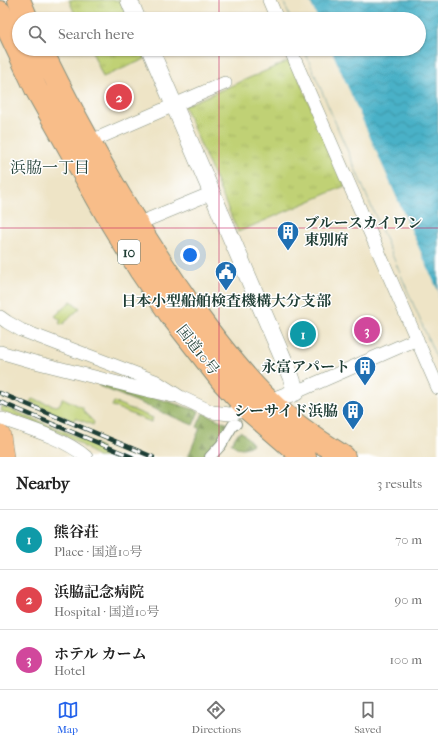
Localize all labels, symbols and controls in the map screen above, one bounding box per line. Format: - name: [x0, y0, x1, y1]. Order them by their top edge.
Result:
- search box: [12, 12, 426, 56]
- icon: search: [26, 23, 48, 45]
- text: Search here: [58, 25, 134, 43]
- pin: 2: [106, 82, 132, 112]
- district label: 浜脇一丁目: [10, 158, 90, 177]
- place label: ブルースカイワン 東別府: [304, 214, 422, 249]
- building icon: ブルースカイワン 東別府: [275, 219, 301, 252]
- road number: 10: [118, 240, 140, 264]
- your location: [180, 245, 200, 265]
- public building icon: 日本小型船舶検査機構大分支部: [213, 259, 239, 292]
- place label: 日本小型船舶検査機構大分支部: [121, 292, 332, 310]
- pin: 3: [354, 315, 380, 345]
- pin: 1: [290, 319, 316, 349]
- street label: 国道10号: [173, 321, 223, 379]
- building icon: 永富アパート: [352, 354, 378, 387]
- place label: 永富アパート: [261, 358, 350, 376]
- building icon: シーサイド浜脇: [340, 398, 366, 431]
- place label: シーサイド浜脇: [234, 402, 338, 420]
- text: Nearby: [16, 473, 70, 493]
- text: 3 results: [377, 476, 422, 491]
- text: 熊谷荘: [54, 523, 99, 541]
- text: 1: [27, 532, 31, 547]
- text: 70 m: [395, 532, 422, 547]
- text: Place · 国道10号: [54, 544, 143, 559]
- text: 浜脇記念病院: [54, 583, 144, 601]
- text: 2: [26, 592, 32, 607]
- text: 90 m: [394, 592, 422, 607]
- text: Hospital · 国道10号: [54, 604, 159, 619]
- text: ホテル カーム: [54, 645, 146, 663]
- text: 3: [26, 652, 32, 667]
- text: 100 m: [389, 652, 422, 667]
- text: Hotel: [54, 663, 85, 678]
- tab: Map: [57, 699, 79, 736]
- tab: Directions: [192, 699, 241, 736]
- tab: Saved: [354, 699, 381, 736]

